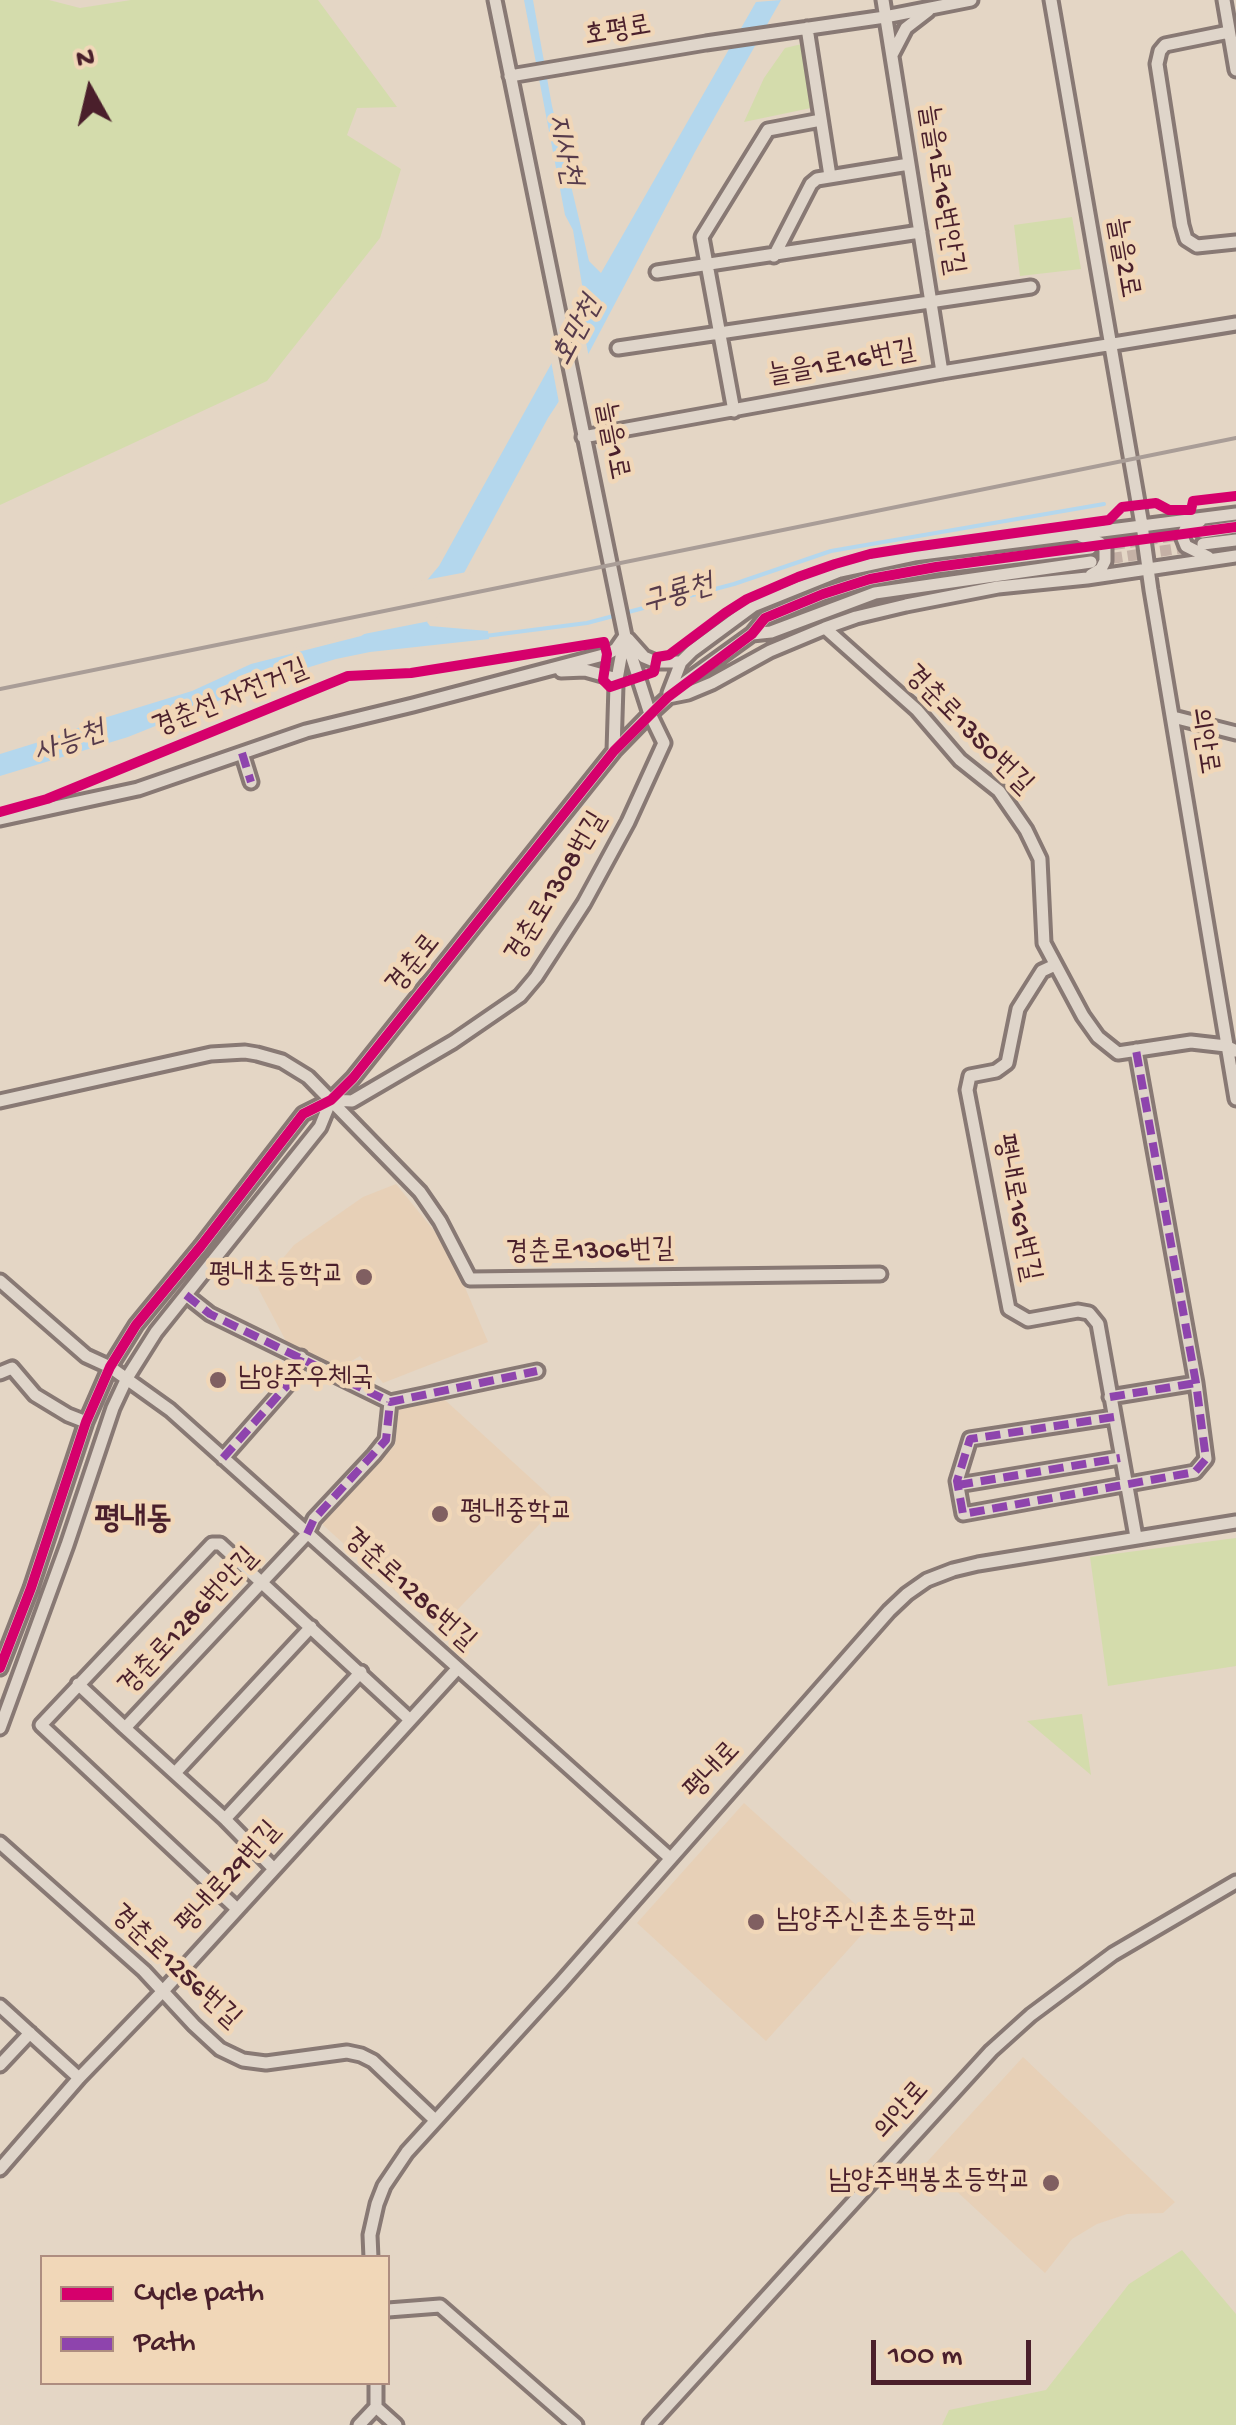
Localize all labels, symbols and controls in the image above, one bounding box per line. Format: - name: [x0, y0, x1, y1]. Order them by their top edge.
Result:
- street label: 호평로: [582, 11, 654, 55]
- north arrow: [40, 40, 140, 140]
- text: N: [74, 42, 97, 77]
- street label: 늘을1로16번안길: [909, 102, 969, 278]
- water label: 지사천: [537, 111, 587, 189]
- street label: 늘을2로: [1097, 215, 1145, 301]
- water label: 호만천: [546, 292, 612, 372]
- street label: 늘을1로16번길: [765, 335, 919, 395]
- street label: 늘을1로: [586, 399, 634, 483]
- water label: 구룡천: [638, 569, 718, 623]
- street label: 경춘선 자전거길: [149, 654, 313, 746]
- street label: 경춘로1350번길: [895, 659, 1039, 803]
- street label: 의안로: [1180, 705, 1224, 777]
- water label: 사능천: [30, 715, 110, 773]
- street label: 경춘로1308번길: [500, 807, 616, 969]
- street label: 경춘로: [381, 928, 449, 1002]
- street label: 평내로161번길: [984, 1131, 1046, 1285]
- street label: 경춘로1306번길: [505, 1235, 675, 1271]
- place label: 평내초등학교: [209, 1260, 344, 1294]
- marker: 평내초등학교: [353, 1266, 375, 1288]
- place label: 남양주우체국: [238, 1363, 373, 1397]
- marker: 남양주우체국: [207, 1369, 229, 1391]
- place label: 평내중학교: [460, 1497, 573, 1531]
- district label: 평내동: [94, 1503, 172, 1541]
- marker: 평내중학교: [429, 1503, 451, 1525]
- street label: 경춘로1286번길: [335, 1523, 481, 1659]
- street label: 경춘로1286번안길: [113, 1542, 267, 1704]
- street label: 평내로: [679, 1736, 749, 1808]
- street label: 평내로29번길: [171, 1816, 289, 1942]
- street label: 경춘로1256번길: [102, 1899, 246, 2037]
- place label: 남양주신촌초등학교: [776, 1905, 979, 1939]
- marker: 남양주신촌초등학교: [745, 1911, 767, 1933]
- street label: 의안로: [868, 2075, 938, 2149]
- place label: 남양주백봉초등학교: [828, 2166, 1031, 2200]
- marker: 남양주백봉초등학교: [1040, 2172, 1062, 2194]
- legend: [40, 2255, 390, 2385]
- text: Cycle path: [134, 2277, 264, 2312]
- scale bar: [876, 2320, 1036, 2382]
- text: Path: [134, 2327, 196, 2362]
- text: 100 m: [888, 2340, 963, 2375]

